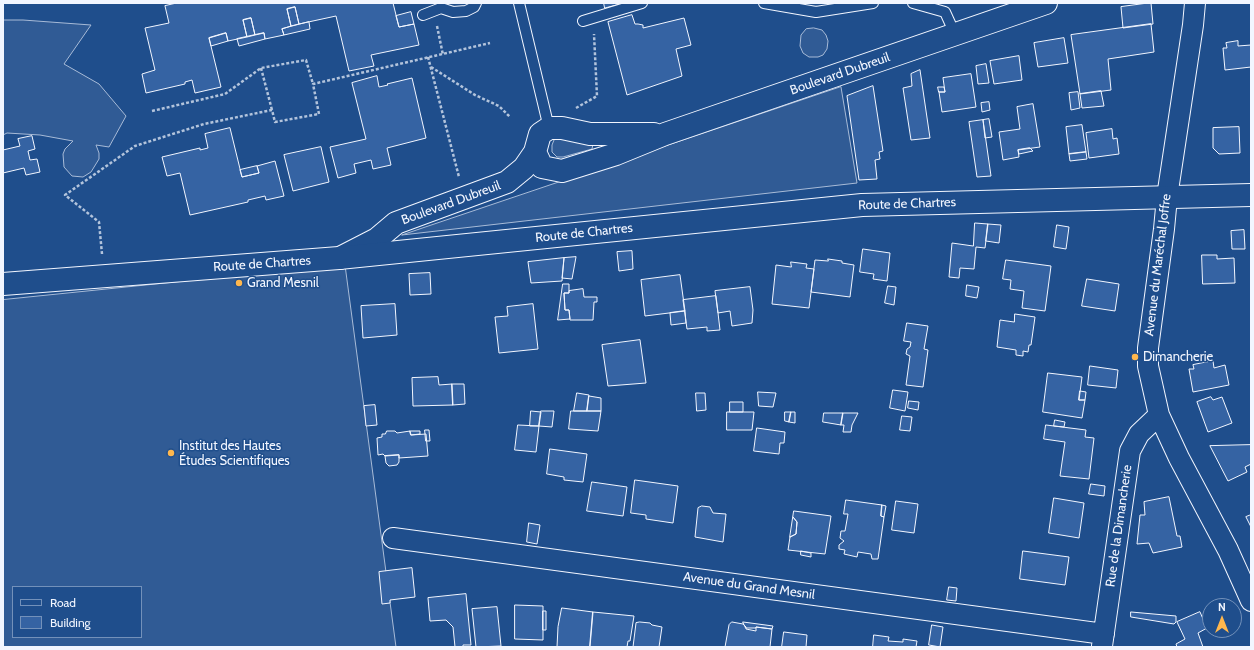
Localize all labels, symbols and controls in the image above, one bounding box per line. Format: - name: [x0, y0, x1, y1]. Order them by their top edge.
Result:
- street label: Boulevard Dubreuil: [788, 50, 892, 98]
- street label: Boulevard Dubreuil: [399, 178, 503, 228]
- street label: Avenue du Maréchal Joffre: [1142, 193, 1174, 337]
- street label: Route de Chartres: [858, 194, 956, 214]
- street label: Route de Chartres: [534, 220, 634, 246]
- street label: Route de Chartres: [213, 253, 311, 275]
- place label: Grand Mesnil: [247, 275, 319, 291]
- marker: Grand Mesnil: [234, 278, 244, 288]
- place label: Dimancherie: [1143, 349, 1213, 365]
- marker: Dimancherie: [1130, 352, 1140, 362]
- place label: Institut des Hautes Études Scientifiques: [179, 438, 290, 469]
- marker: Institut des Hautes Études Scientifiques: [166, 448, 176, 458]
- street label: Rue de la Dimancherie: [1103, 464, 1135, 588]
- street label: Avenue du Grand Mesnil: [682, 569, 816, 603]
- legend: [12, 586, 142, 638]
- text: Road: [50, 595, 76, 610]
- north arrow: [1202, 598, 1242, 638]
- text: N: [1218, 600, 1226, 614]
- text: Building: [50, 615, 91, 630]

